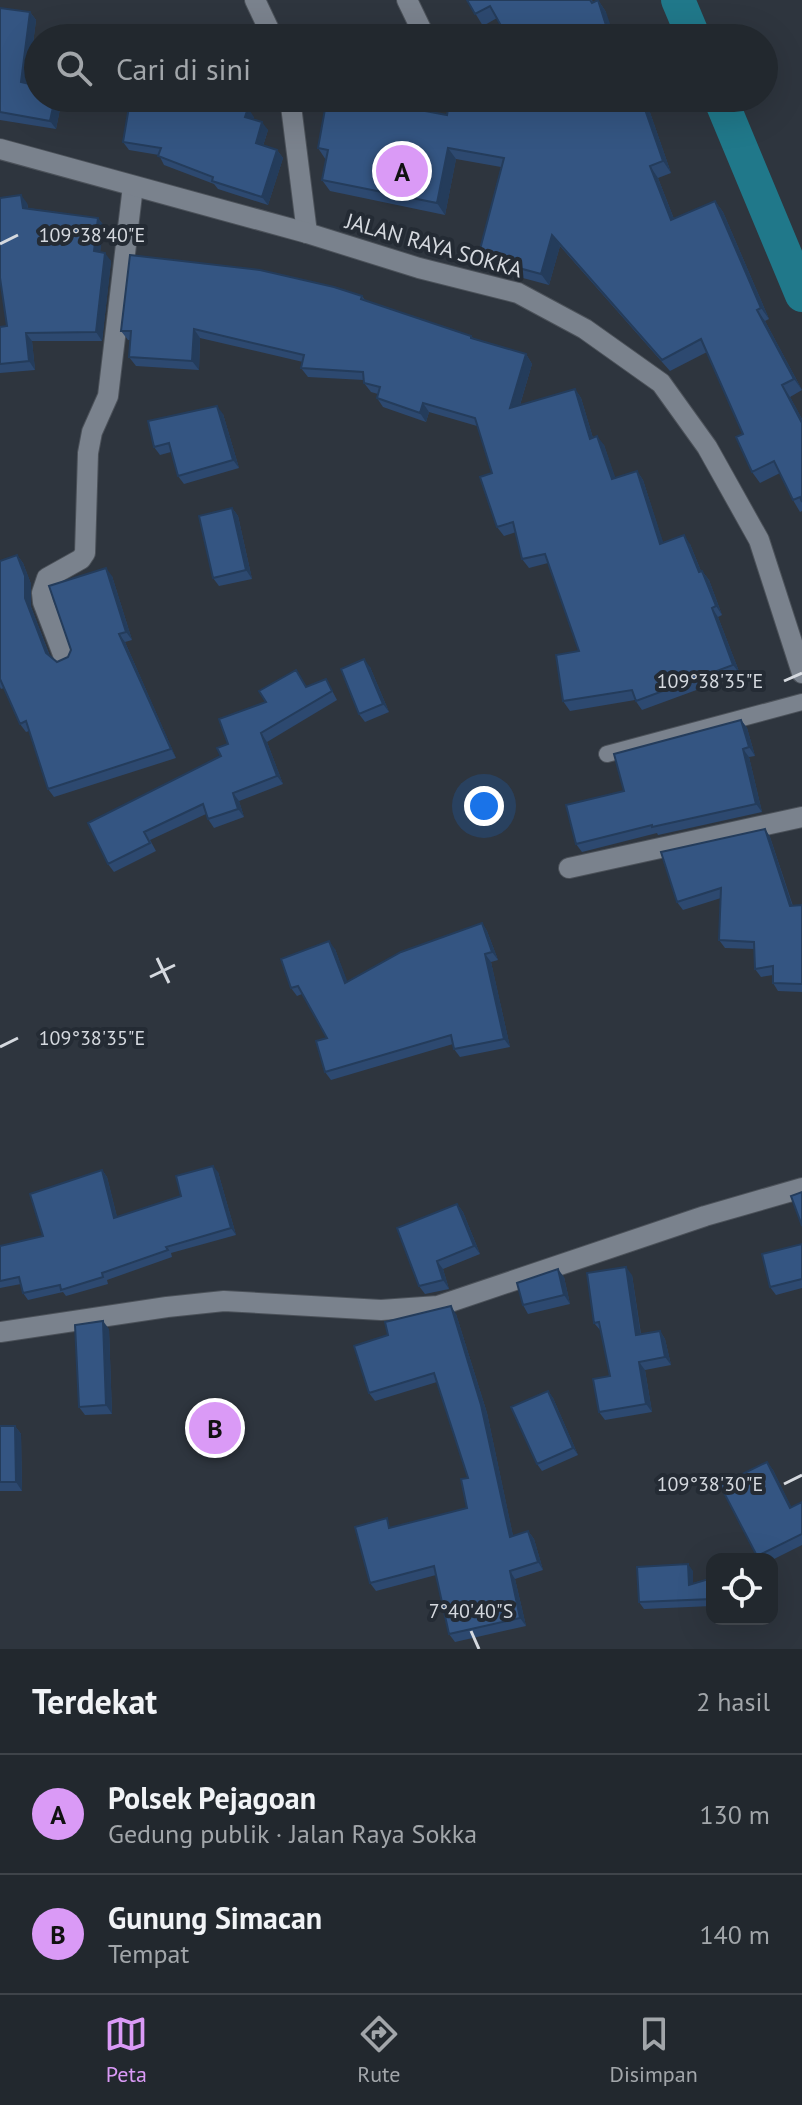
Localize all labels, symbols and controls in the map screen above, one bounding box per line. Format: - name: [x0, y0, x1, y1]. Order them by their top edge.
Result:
- search box: [24, 24, 778, 112]
- icon: search: [52, 46, 96, 90]
- text: Cari di sini: [116, 49, 251, 88]
- pin: A: [376, 141, 428, 201]
- street label: JALAN RAYA SOKKA: [341, 206, 526, 284]
- text: 109°38'40"E: [39, 222, 145, 248]
- text: 109°38'35"E: [657, 668, 763, 694]
- your location: [464, 786, 504, 826]
- text: 109°38'35"E: [39, 1025, 145, 1051]
- pin: B: [189, 1398, 241, 1458]
- text: 109°38'30"E: [657, 1471, 763, 1497]
- map controls: [706, 1553, 778, 1625]
- button: locate: [706, 1553, 778, 1625]
- text: 7°40'40"S: [429, 1598, 513, 1624]
- text: Terdekat: [32, 1679, 157, 1723]
- text: 2 hasil: [696, 1685, 770, 1718]
- text: Polsek Pejagoan: [108, 1778, 316, 1817]
- text: A: [50, 1798, 66, 1831]
- text: 130 m: [699, 1798, 770, 1831]
- text: Gedung publik · Jalan Raya Sokka: [108, 1817, 477, 1850]
- text: Gunung Simacan: [108, 1898, 322, 1937]
- text: B: [50, 1918, 66, 1951]
- text: 140 m: [699, 1918, 770, 1951]
- text: Tempat: [108, 1937, 189, 1970]
- tab: Peta: [104, 2012, 148, 2088]
- tab: Rute: [357, 2012, 401, 2088]
- tab: Disimpan: [610, 2012, 698, 2088]

